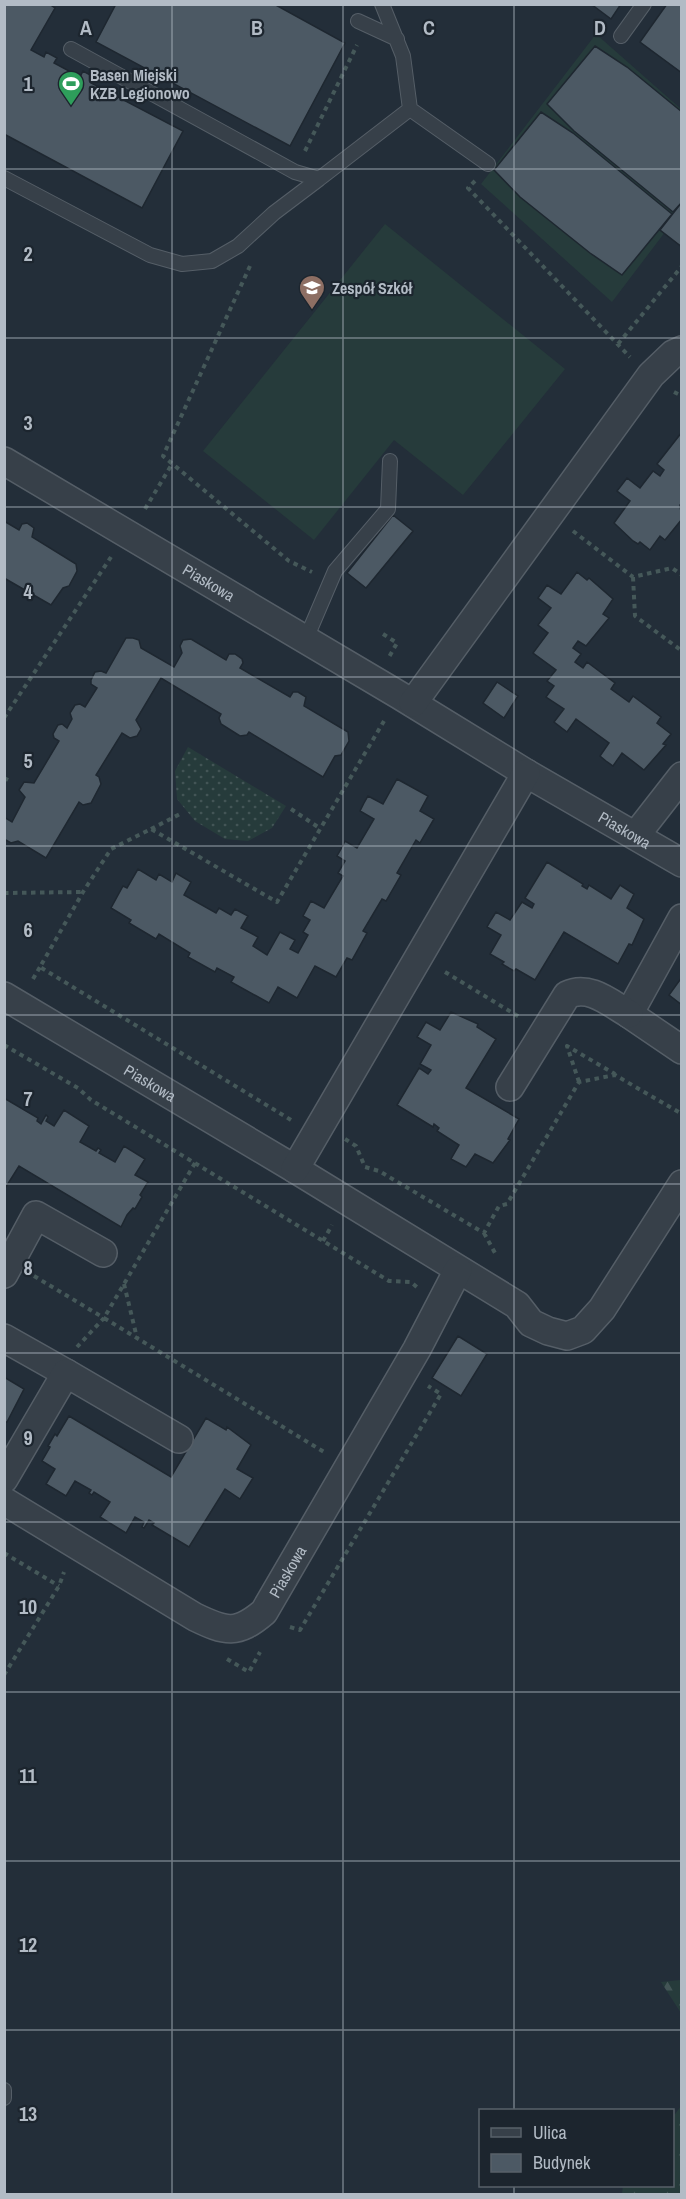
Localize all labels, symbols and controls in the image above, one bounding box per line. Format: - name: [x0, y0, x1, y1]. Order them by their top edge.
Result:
- text: A: [80, 14, 92, 41]
- text: B: [251, 14, 263, 41]
- text: C: [423, 14, 435, 41]
- text: D: [594, 14, 606, 41]
- place label: Basen Miejski KZB Legionowo: [90, 64, 190, 104]
- sports icon: Basen Miejski KZB Legionowo: [56, 69, 86, 107]
- text: 1: [23, 70, 33, 97]
- text: 2: [23, 240, 33, 267]
- school or university icon: Zespół Szkół: [297, 273, 327, 311]
- place label: Zespół Szkół: [332, 277, 414, 299]
- text: 3: [23, 409, 33, 436]
- street label: Piaskowa: [179, 558, 239, 607]
- text: 4: [23, 578, 33, 605]
- text: 5: [23, 747, 33, 774]
- street label: Piaskowa: [594, 806, 655, 854]
- text: 6: [23, 916, 33, 943]
- street label: Piaskowa: [120, 1059, 181, 1107]
- text: 7: [23, 1085, 33, 1112]
- text: 8: [23, 1254, 33, 1281]
- text: 9: [23, 1424, 33, 1451]
- street label: Piaskowa: [264, 1541, 312, 1602]
- text: 10: [19, 1593, 37, 1620]
- text: 11: [19, 1762, 38, 1789]
- text: 12: [19, 1931, 37, 1958]
- text: 13: [19, 2100, 37, 2127]
- legend: [479, 2109, 674, 2187]
- text: Ulica: [533, 2120, 567, 2145]
- text: Budynek: [533, 2150, 591, 2175]

